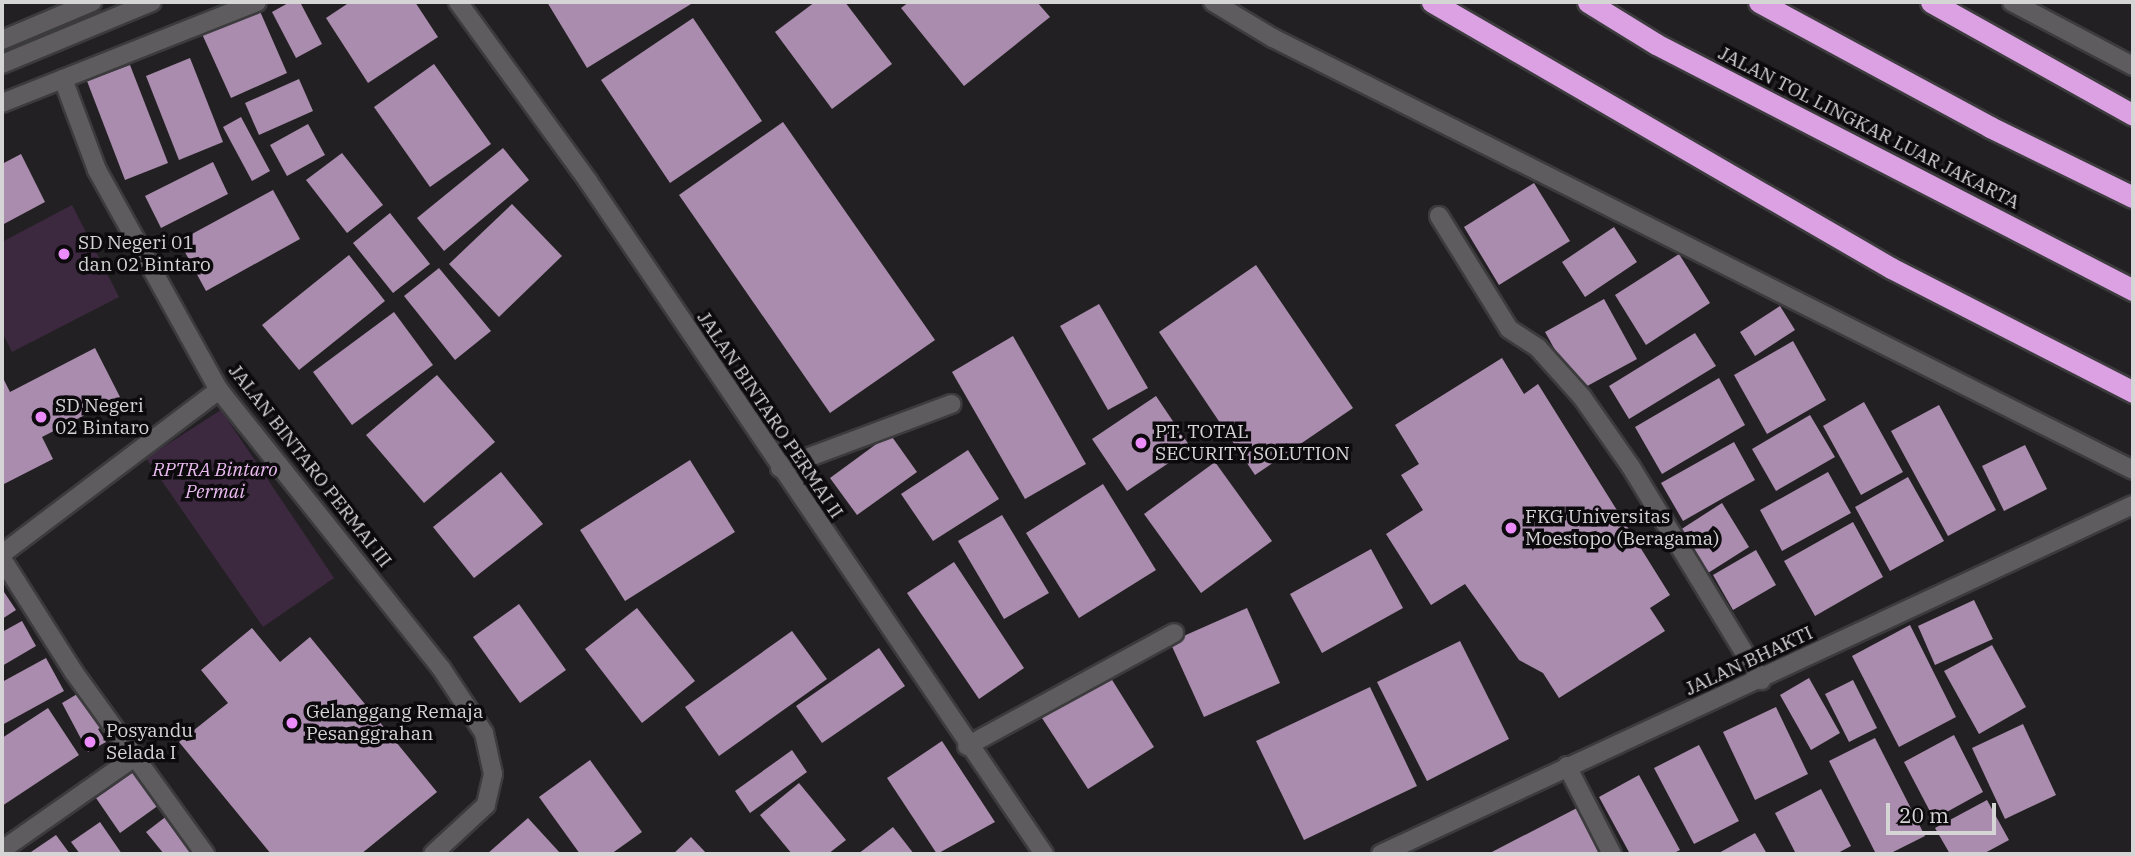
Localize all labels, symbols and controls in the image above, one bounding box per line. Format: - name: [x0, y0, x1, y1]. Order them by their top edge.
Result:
- street label: JALAN TOL LINGKAR LUAR JAKARTA: [1715, 42, 2023, 214]
- place label: SD Negeri 01 dan 02 Bintaro: [78, 232, 211, 276]
- marker: SD Negeri 01 dan 02 Bintaro: [56, 246, 72, 262]
- street label: JALAN BINTARO PERMAI II: [692, 307, 848, 523]
- street label: JALAN BINTARO PERMAI III: [224, 360, 396, 572]
- place label: SD Negeri 02 Bintaro: [55, 395, 149, 439]
- marker: SD Negeri 02 Bintaro: [33, 409, 49, 425]
- place label: PT. TOTAL SECURITY SOLUTION: [1155, 421, 1350, 465]
- marker: PT. TOTAL SECURITY SOLUTION: [1133, 435, 1149, 451]
- park label: RPTRA Bintaro Permai: [152, 459, 278, 503]
- place label: FKG Universitas Moestopo (Beragama): [1525, 506, 1719, 550]
- marker: FKG Universitas Moestopo (Beragama): [1503, 520, 1519, 536]
- street label: JALAN BHAKTI: [1682, 621, 1816, 701]
- place label: Gelanggang Remaja Pesanggrahan: [306, 701, 483, 745]
- marker: Gelanggang Remaja Pesanggrahan: [284, 715, 300, 731]
- place label: Posyandu Selada I: [106, 720, 193, 764]
- marker: Posyandu Selada I: [80, 732, 100, 752]
- scale bar: [1890, 790, 2000, 834]
- text: 20 m: [1899, 801, 1949, 829]

